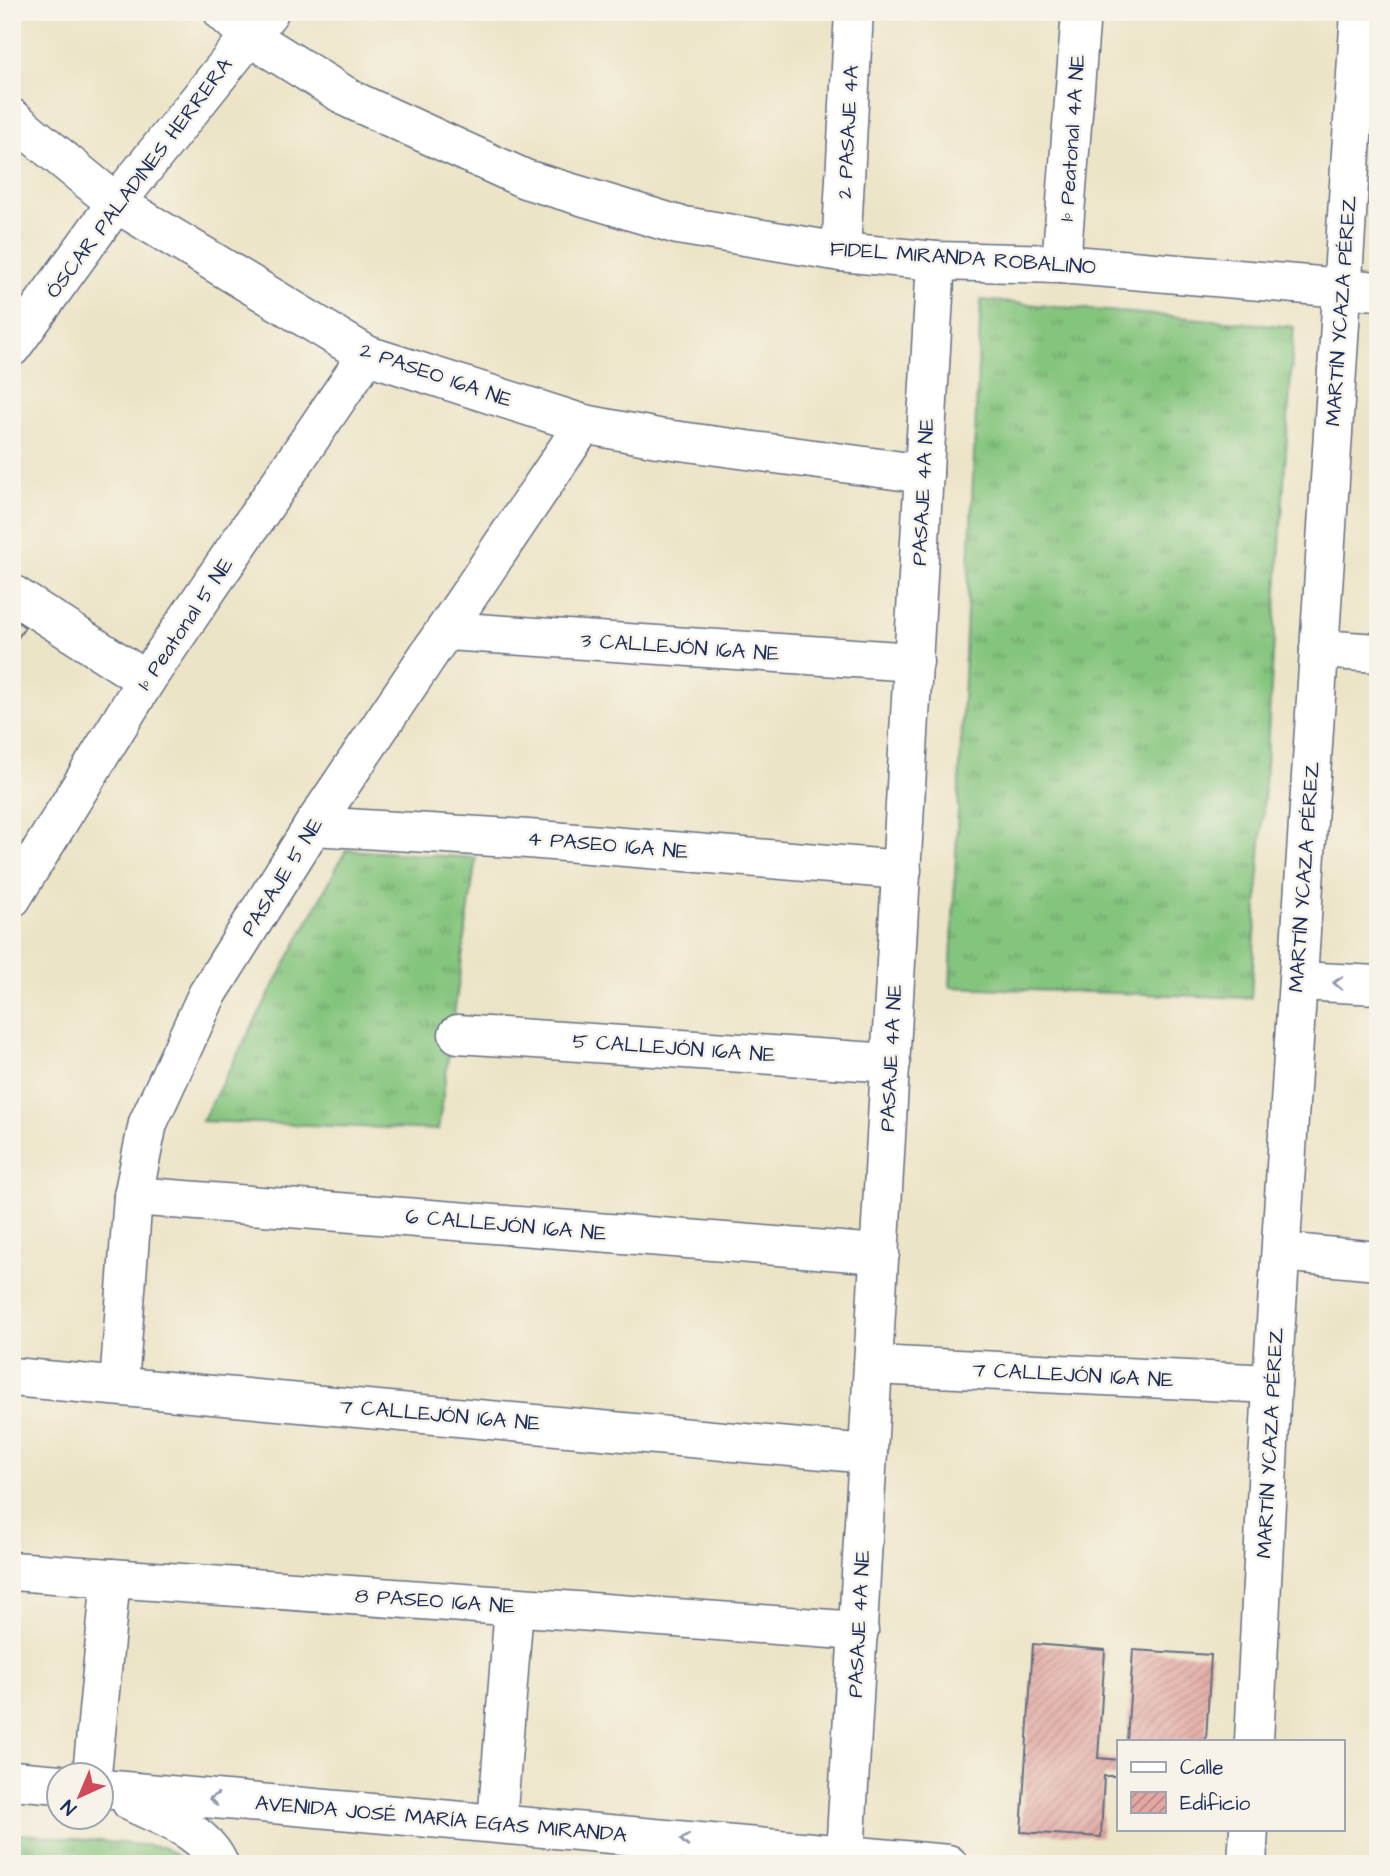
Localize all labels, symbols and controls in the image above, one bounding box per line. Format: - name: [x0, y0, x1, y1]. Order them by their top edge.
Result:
- street label: ÓSCAR PALADINES HERRERA: [39, 51, 239, 304]
- street label: 1º Peatonal 4A NE: [1052, 53, 1092, 222]
- street label: 2 PASAJE 4A: [830, 64, 866, 200]
- street label: MARTÍN YCAZA PÉREZ: [1318, 195, 1364, 427]
- street label: FIDEL MIRANDA ROBALINO: [829, 234, 1097, 282]
- street label: 2 PASEO 16A NE: [356, 335, 516, 415]
- street label: PASAJE 4A NE: [905, 417, 941, 566]
- street label: 1º Peatonal 5 NE: [130, 551, 240, 696]
- street label: 3 CALLEJÓN 16A NE: [580, 626, 781, 668]
- street label: MARTÍN YCAZA PÉREZ: [1281, 761, 1327, 993]
- street label: PASAJE 5 NE: [234, 812, 330, 942]
- street label: 4 PASEO 16A NE: [526, 824, 690, 867]
- one-way arrow: [1332, 976, 1343, 991]
- street label: PASAJE 4A NE: [873, 983, 909, 1132]
- street label: 5 CALLEJÓN 16A NE: [572, 1026, 777, 1070]
- street label: 6 CALLEJÓN 16A NE: [404, 1202, 608, 1248]
- street label: MARTÍN YCAZA PÉREZ: [1249, 1327, 1291, 1559]
- street label: 7 CALLEJÓN 16A NE: [972, 1355, 1175, 1395]
- street label: 7 CALLEJÓN 16A NE: [339, 1392, 542, 1438]
- street label: PASAJE 4A NE: [841, 1549, 877, 1698]
- street label: 8 PASEO 16A NE: [354, 1581, 517, 1621]
- legend: [1117, 1740, 1344, 1830]
- text: Calle: [1180, 1753, 1224, 1782]
- north arrow: [46, 1760, 116, 1830]
- street label: AVENIDA JOSÉ MARÍA EGAS MIRANDA: [254, 1788, 628, 1850]
- text: Edificio: [1180, 1789, 1250, 1818]
- one-way arrow: [208, 1792, 219, 1807]
- text: N: [56, 1793, 83, 1821]
- one-way arrow: [679, 1833, 690, 1848]

